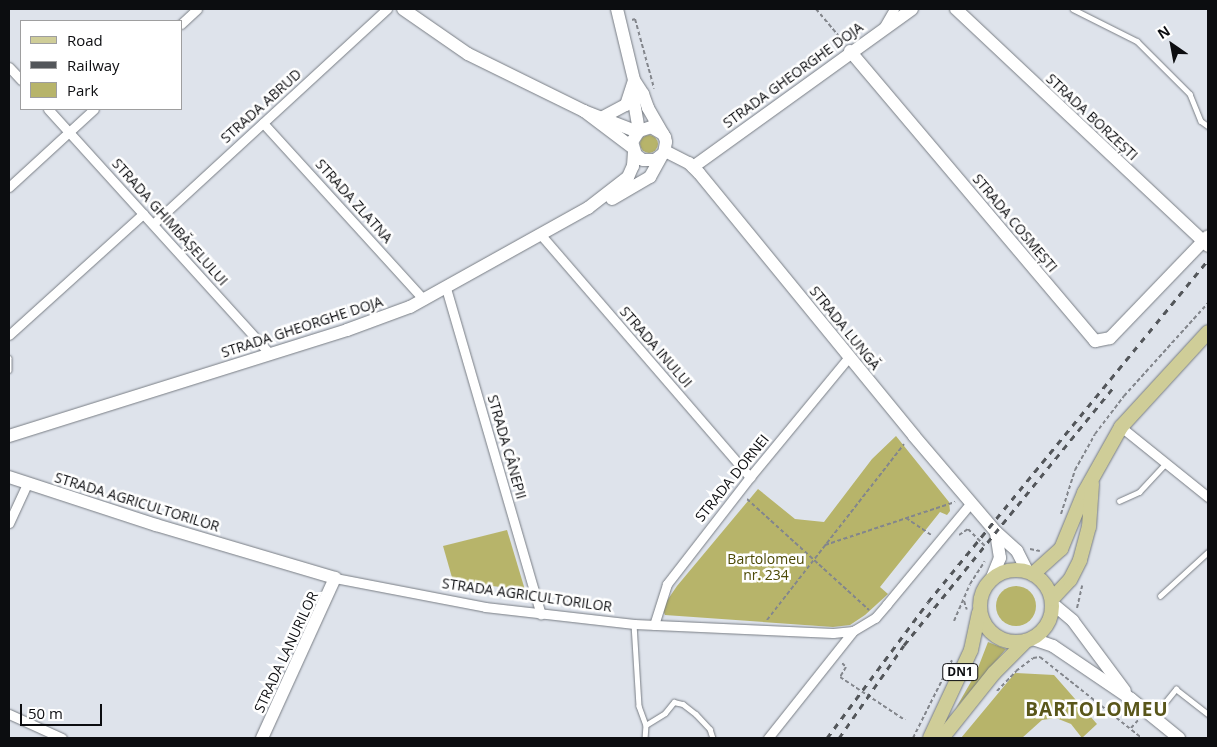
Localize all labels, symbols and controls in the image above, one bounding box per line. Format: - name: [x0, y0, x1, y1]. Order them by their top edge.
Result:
- street label: STRADA GHEORGHE DOJA: [720, 19, 866, 131]
- legend: [20, 20, 182, 110]
- north arrow: [1147, 20, 1197, 70]
- text: N: [1154, 21, 1174, 43]
- text: Road: [67, 30, 103, 50]
- text: Railway: [67, 55, 120, 75]
- street label: STRADA ABRUD: [217, 65, 305, 147]
- street label: STRADA BORZEȘTI: [1043, 70, 1141, 164]
- text: Park: [67, 80, 98, 100]
- street label: STRADA GHIMBĂȘELULUI: [109, 155, 231, 289]
- street label: STRADA ZLATNA: [312, 156, 396, 246]
- street label: STRADA COSMEȘTI: [969, 171, 1061, 275]
- street label: STRADA LUNGĂ: [806, 283, 884, 373]
- street label: STRADA GHEORGHE DOJA: [219, 293, 385, 361]
- street label: STRADA INULUI: [616, 303, 696, 391]
- street label: STRADA CÂNEPII: [484, 393, 530, 501]
- street label: STRADA DORNEI: [692, 431, 772, 525]
- street label: STRADA AGRICULTORILOR: [53, 469, 221, 535]
- park label: Bartolomeu nr. 234: [727, 551, 805, 584]
- street label: STRADA AGRICULTORILOR: [441, 575, 613, 615]
- street label: STRADA LANURILOR: [251, 589, 321, 715]
- road number: DN1: [941, 662, 979, 682]
- scale bar: [22, 694, 105, 726]
- district label: BARTOLOMEU: [1024, 699, 1170, 721]
- text: 50 m: [28, 703, 63, 723]

